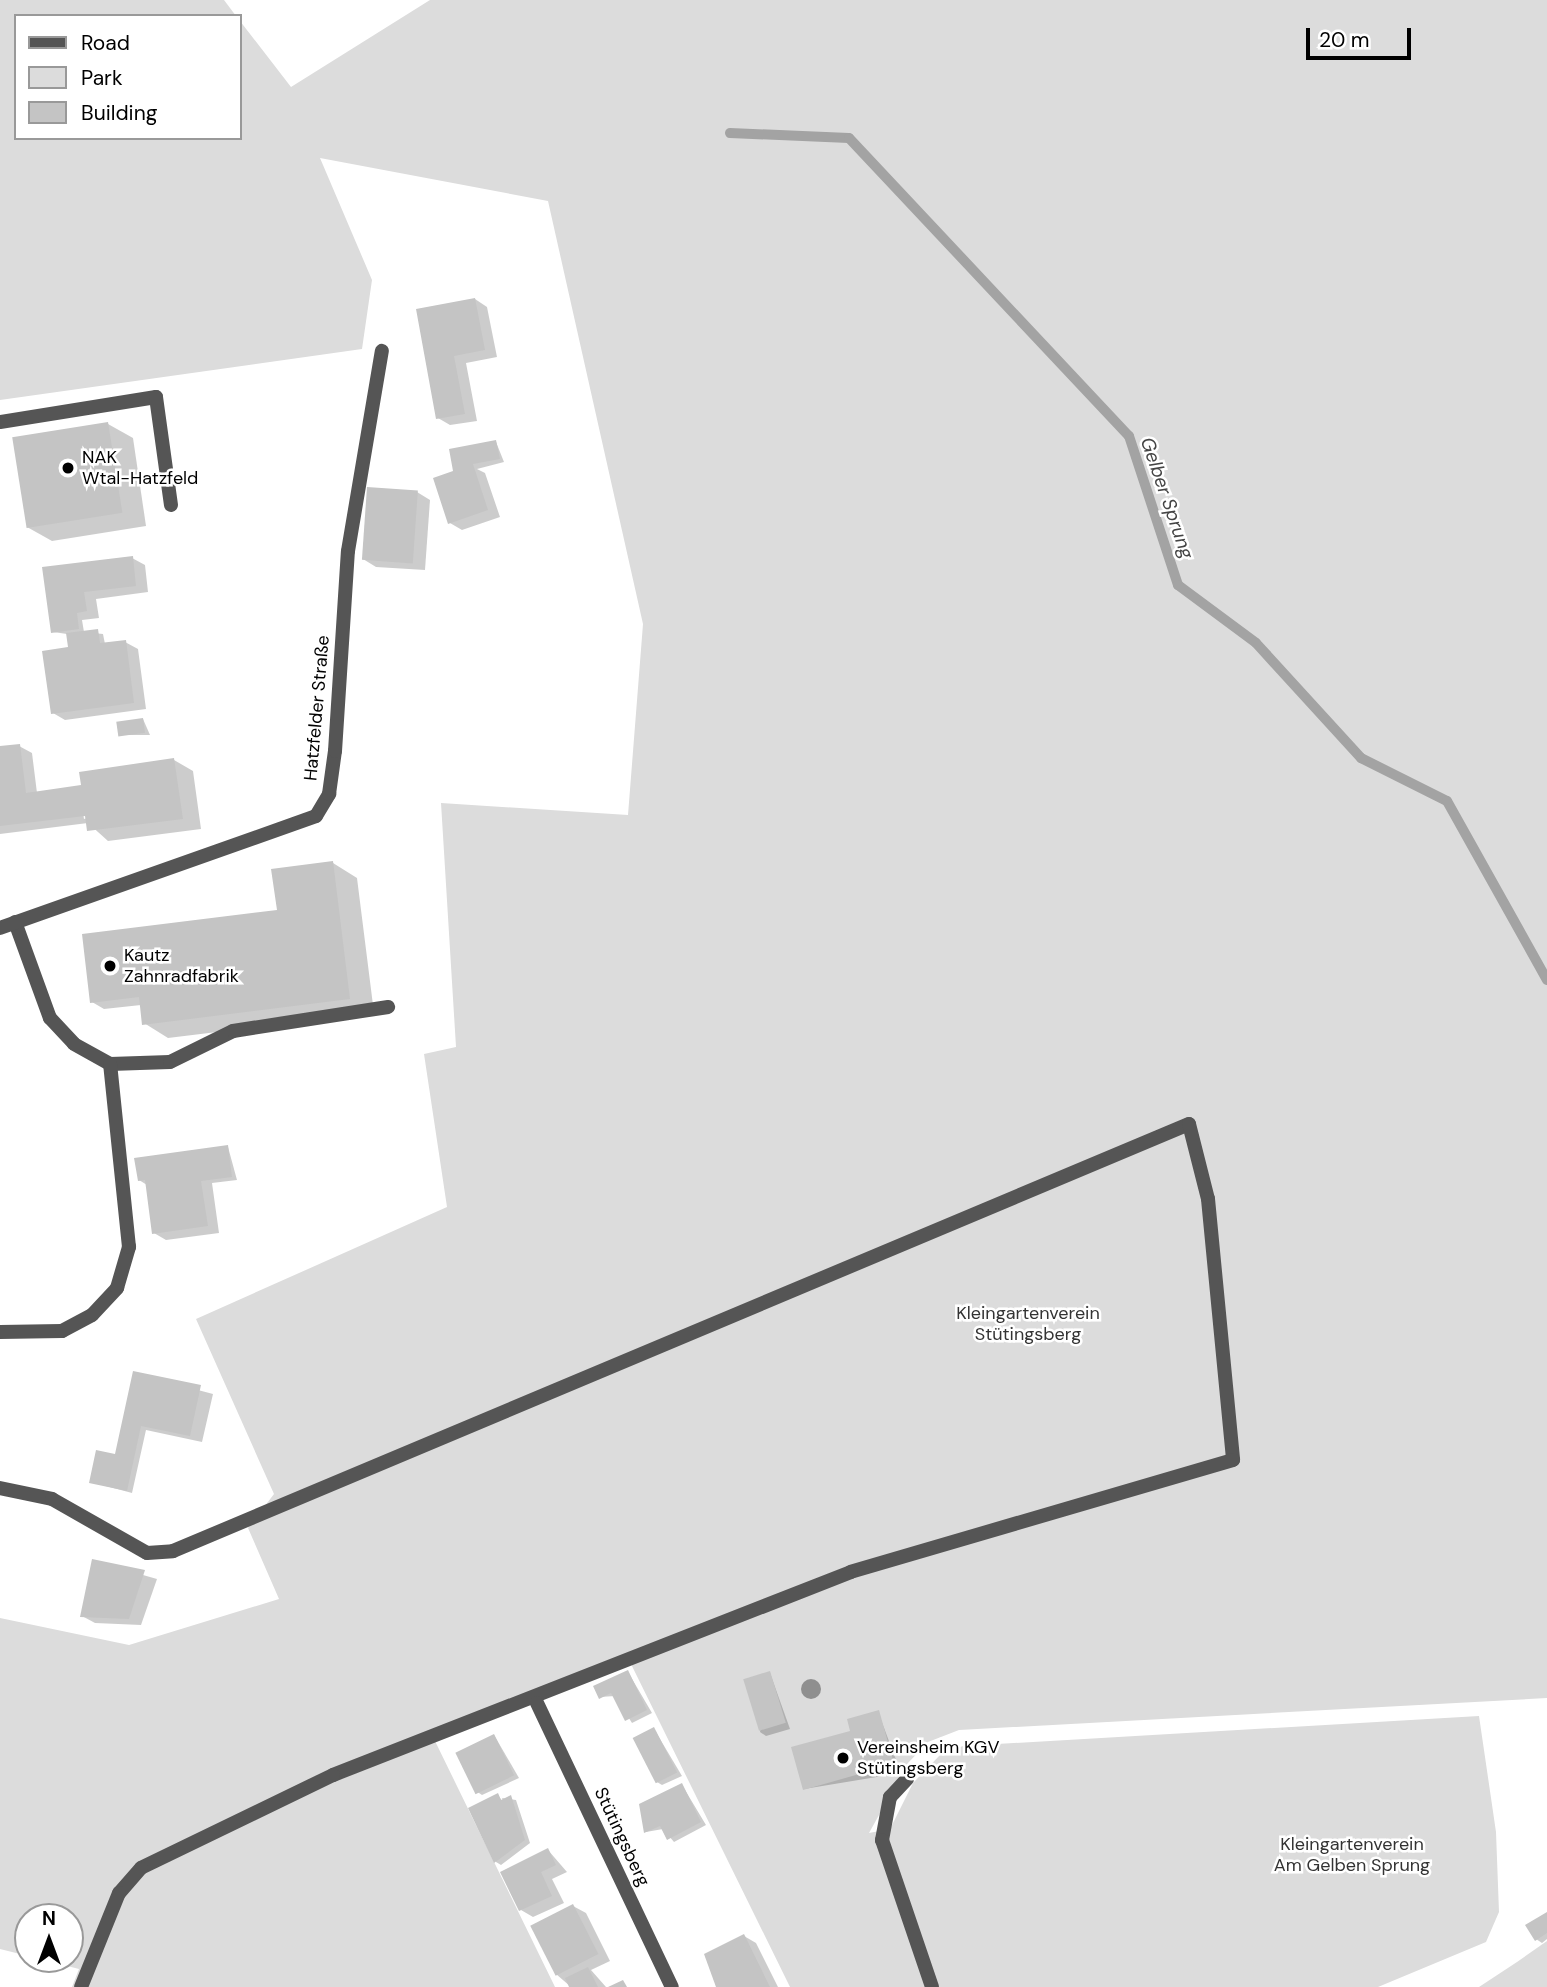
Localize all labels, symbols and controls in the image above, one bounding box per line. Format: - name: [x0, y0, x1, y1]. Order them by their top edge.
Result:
- legend: [14, 14, 242, 140]
- scale bar: [1309, 14, 1414, 58]
- text: 20 m: [1319, 26, 1370, 54]
- text: Road: [81, 29, 130, 57]
- text: Park: [81, 64, 122, 92]
- text: Building: [81, 99, 157, 127]
- water label: Gelber Sprung: [1136, 434, 1198, 562]
- place label: NAK Wtal-Hatzfeld: [82, 447, 198, 490]
- marker: NAK Wtal-Hatzfeld: [60, 460, 76, 476]
- street label: Hatzfelder Straße: [300, 634, 334, 782]
- place label: Kautz Zahnradfabrik: [124, 945, 239, 988]
- marker: Kautz Zahnradfabrik: [102, 958, 118, 974]
- park label: Kleingartenverein Stütingsberg: [956, 1303, 1100, 1346]
- place label: Vereinsheim KGV Stütingsberg: [857, 1737, 1000, 1780]
- marker: Vereinsheim KGV Stütingsberg: [835, 1750, 851, 1766]
- street label: Stütingsberg: [590, 1784, 654, 1890]
- park label: Kleingartenverein Am Gelben Sprung: [1274, 1834, 1430, 1876]
- north arrow: [14, 1903, 84, 1973]
- text: N: [42, 1906, 56, 1931]

